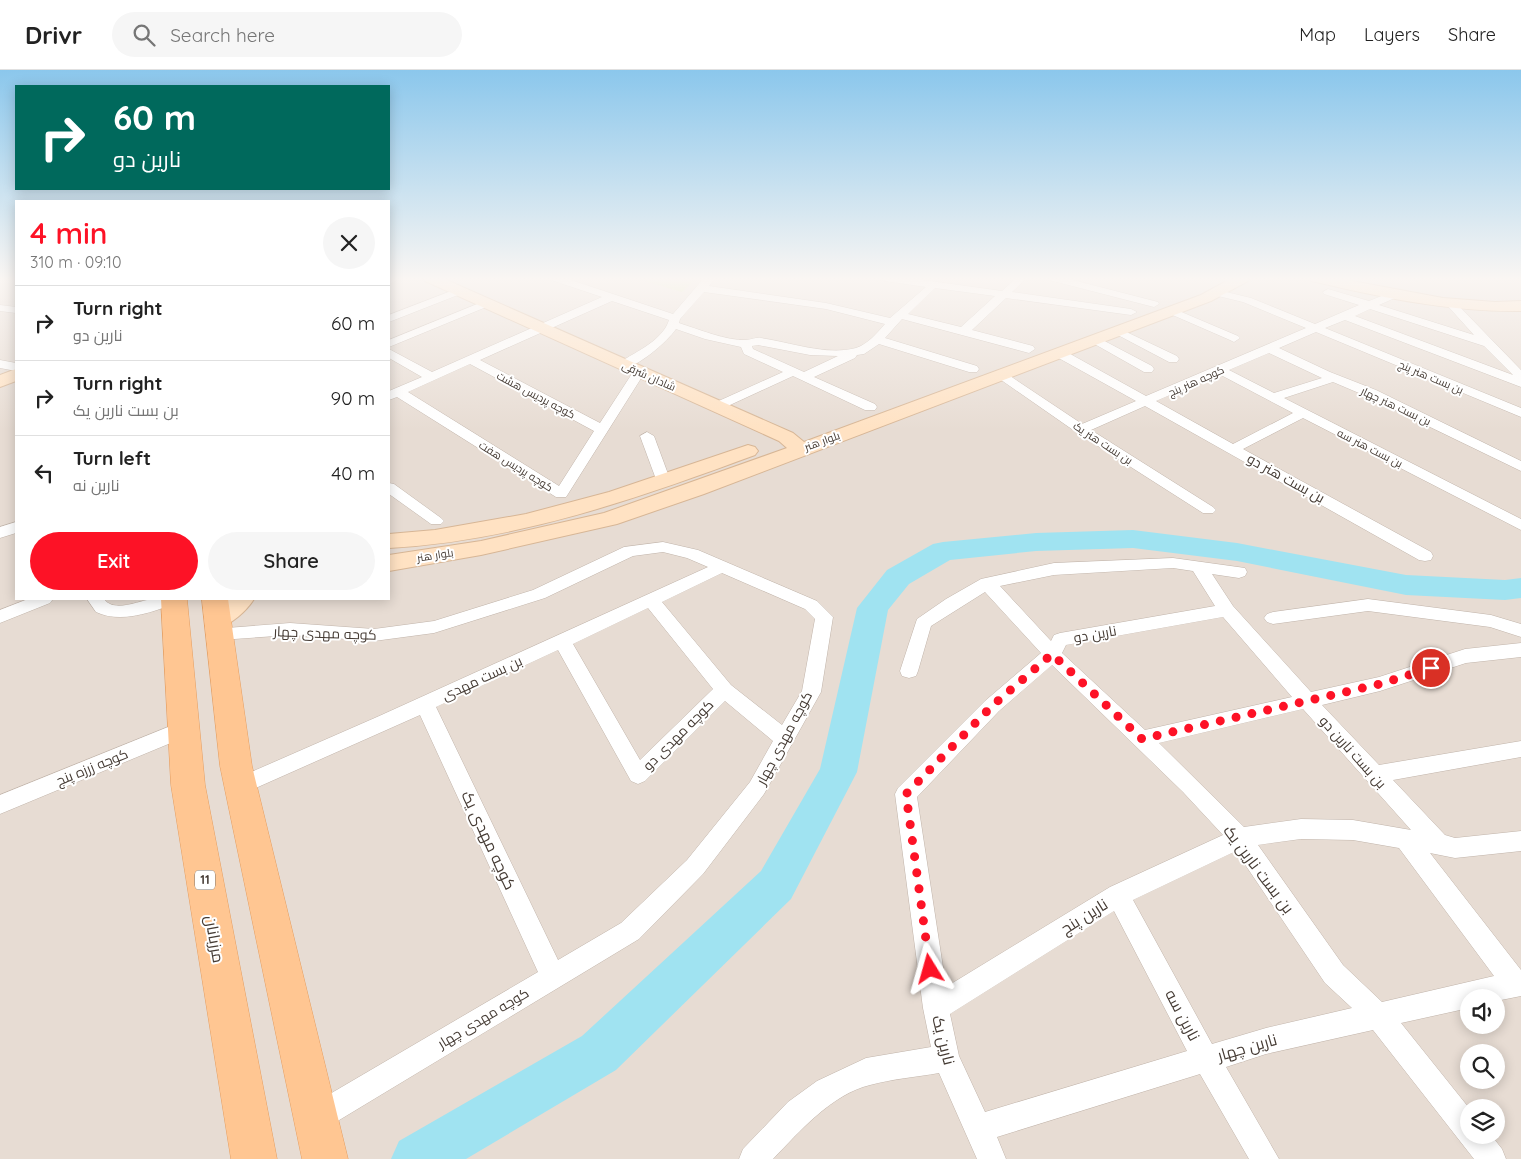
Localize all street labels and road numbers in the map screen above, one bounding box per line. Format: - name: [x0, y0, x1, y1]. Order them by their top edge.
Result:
- street label: بن بست هنر پنج: [1396, 357, 1466, 398]
- street label: شادان شرقی: [620, 358, 678, 394]
- street label: کوچه هنر پنج: [1166, 362, 1227, 401]
- street label: کوچه پردیس هشت: [494, 368, 578, 422]
- street label: بن بست هنر چهار: [1358, 383, 1433, 428]
- street label: بن بست هنر یک: [1071, 419, 1135, 467]
- street label: بن بست هنر سه: [1335, 425, 1405, 471]
- street label: بلوار هنر: [801, 428, 842, 454]
- street label: کوچه پردیس هفت: [476, 438, 556, 494]
- street label: بن بست هنر دو: [1244, 449, 1328, 507]
- street label: بلوار هنر: [415, 545, 454, 565]
- street label: نارین دو: [1072, 621, 1118, 647]
- street label: کوچه مهدی چهار: [272, 622, 377, 645]
- street label: بن بست مهدی: [439, 652, 525, 704]
- street label: کوچه مهدی چهار: [751, 688, 817, 789]
- street label: کوچه مهدی دو: [639, 696, 718, 775]
- street label: بن بست نارین دو: [1316, 712, 1390, 792]
- street label: کوچه زرزه پنج: [53, 744, 131, 791]
- street label: کوچه مهدی یک: [455, 787, 521, 894]
- street label: بن بست نارین یک: [1218, 821, 1299, 918]
- road number: 11: [195, 870, 215, 890]
- street label: نارین پنج: [1057, 894, 1112, 940]
- street label: مرزبانان: [200, 914, 229, 965]
- street label: کوچه مهدی چهار: [433, 984, 532, 1054]
- street label: نارین سه: [1160, 986, 1205, 1045]
- street label: نارین یک: [927, 1013, 960, 1067]
- street label: نارین چهار: [1214, 1029, 1280, 1067]

